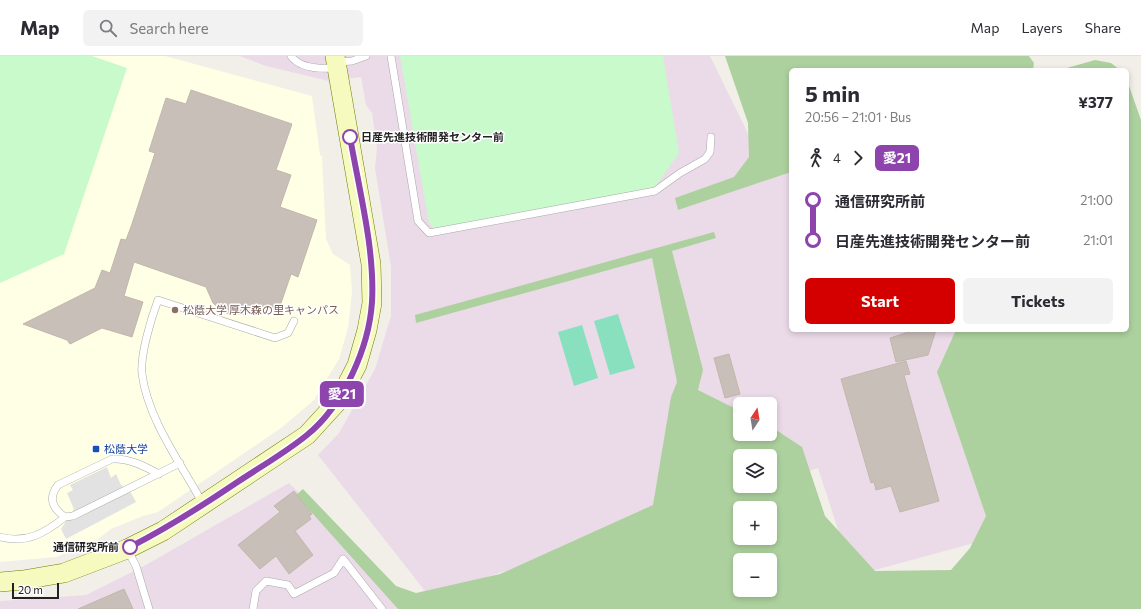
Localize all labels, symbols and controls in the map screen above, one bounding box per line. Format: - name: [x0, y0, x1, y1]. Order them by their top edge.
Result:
- search box: [83, 10, 363, 46]
- text: Map: [20, 16, 59, 39]
- icon: search: [97, 17, 119, 39]
- text: Search here: [129, 19, 209, 37]
- text: Map: [971, 19, 999, 36]
- text: Layers: [1021, 19, 1063, 36]
- text: Share: [1085, 19, 1121, 36]
- text: 5 min: [805, 80, 860, 107]
- text: ¥377: [1078, 93, 1113, 111]
- text: 20:56 – 21:01 · Bus: [805, 109, 911, 125]
- marker: 日産先進技術開発センター前: [342, 129, 358, 145]
- place label: 日産先進技術開発センター前: [361, 130, 504, 143]
- icon: walk: [805, 147, 827, 169]
- icon: forward: [847, 147, 869, 169]
- text: 愛21: [883, 149, 911, 166]
- text: 4: [833, 150, 841, 166]
- text: 通信研究所前: [835, 192, 925, 210]
- text: 21:00: [1080, 192, 1113, 208]
- text: 日産先進技術開発センター前: [835, 232, 1030, 250]
- text: 21:01: [1083, 232, 1113, 248]
- button: Start: [805, 278, 955, 324]
- button: Tickets: [963, 278, 1113, 324]
- place label: 松蔭大学 厚木森の里キャンパス: [183, 303, 339, 316]
- marker: 松蔭大学 厚木森の里キャンパス: [170, 305, 180, 315]
- line badge: 愛21: [319, 381, 365, 407]
- text: 愛21: [328, 385, 356, 402]
- north arrow: [733, 397, 777, 441]
- map controls: [733, 397, 777, 597]
- place label: 松蔭大学: [104, 442, 148, 455]
- marker: 松蔭大学: [91, 444, 101, 454]
- button: layers: [733, 449, 777, 493]
- button: +: [733, 501, 777, 545]
- marker: 通信研究所前: [122, 539, 138, 555]
- place label: 通信研究所前: [53, 540, 119, 553]
- button: −: [733, 553, 777, 597]
- scale bar: [12, 581, 59, 600]
- text: 20 m: [18, 583, 43, 596]

